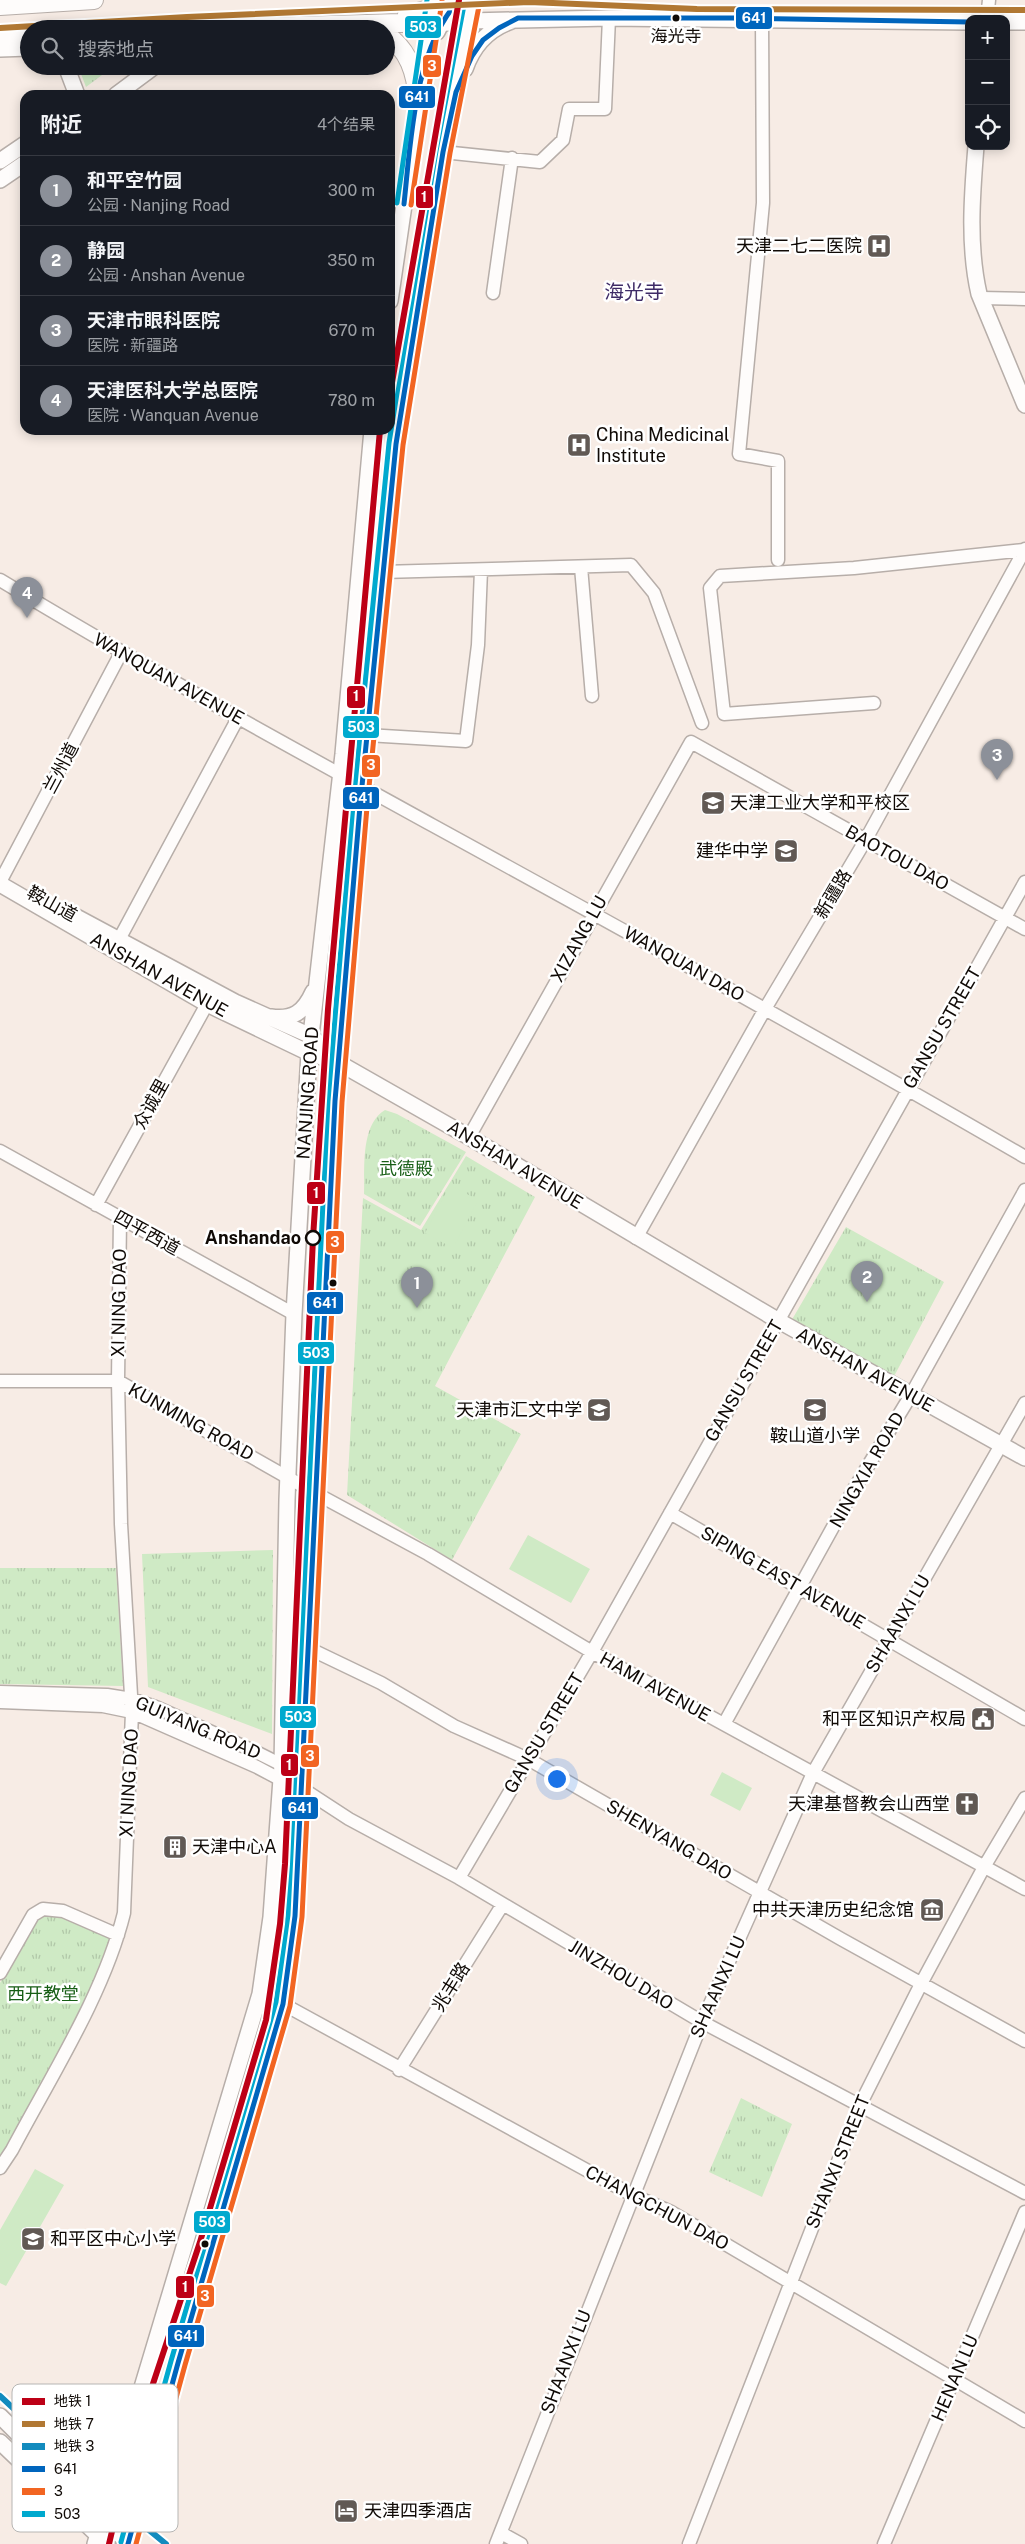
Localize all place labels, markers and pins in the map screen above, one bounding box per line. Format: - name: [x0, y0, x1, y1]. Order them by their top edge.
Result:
- marker: 海光寺: [671, 13, 681, 23]
- place label: 海光寺: [651, 26, 702, 46]
- hospital icon: 天津二七二医院: [866, 233, 892, 259]
- place label: 天津二七二医院: [736, 235, 862, 256]
- place label: China Medicinal Institute: [596, 424, 729, 466]
- hospital icon: China Medicinal Institute: [566, 432, 592, 458]
- pin: 4: [11, 577, 43, 618]
- pin: 3: [981, 739, 1013, 780]
- school or university icon: 天津工业大学和平校区: [700, 790, 726, 816]
- place label: 天津工业大学和平校区: [730, 792, 910, 813]
- school or university icon: 建华中学: [773, 838, 799, 864]
- place label: 建华中学: [696, 840, 768, 861]
- place label: Anshandao: [205, 1227, 301, 1248]
- marker: Anshandao: [305, 1230, 321, 1246]
- pin: 2: [851, 1261, 883, 1302]
- pin: 1: [401, 1267, 433, 1308]
- unlabelled marker: [328, 1278, 338, 1288]
- school or university icon: 天津市汇文中学: [586, 1397, 612, 1423]
- school or university icon: 鞍山道小学: [802, 1397, 828, 1423]
- place label: 天津市汇文中学: [456, 1399, 582, 1420]
- place label: 鞍山道小学: [770, 1425, 860, 1446]
- public building icon: 和平区知识产权局: [970, 1706, 996, 1732]
- place label: 和平区知识产权局: [822, 1708, 966, 1729]
- church icon: 天津基督教会山西堂: [954, 1791, 980, 1817]
- place label: 天津基督教会山西堂: [788, 1793, 950, 1814]
- building icon: 天津中心A: [162, 1834, 188, 1860]
- place label: 天津中心A: [192, 1836, 277, 1857]
- museum icon: 中共天津历史纪念馆: [919, 1897, 945, 1923]
- place label: 中共天津历史纪念馆: [752, 1899, 914, 1920]
- school or university icon: 和平区中心小学: [20, 2226, 46, 2252]
- place label: 和平区中心小学: [50, 2228, 176, 2249]
- unlabelled marker: [200, 2239, 210, 2249]
- hotel icon: 天津四季酒店: [333, 2498, 359, 2524]
- place label: 天津四季酒店: [364, 2500, 472, 2521]

